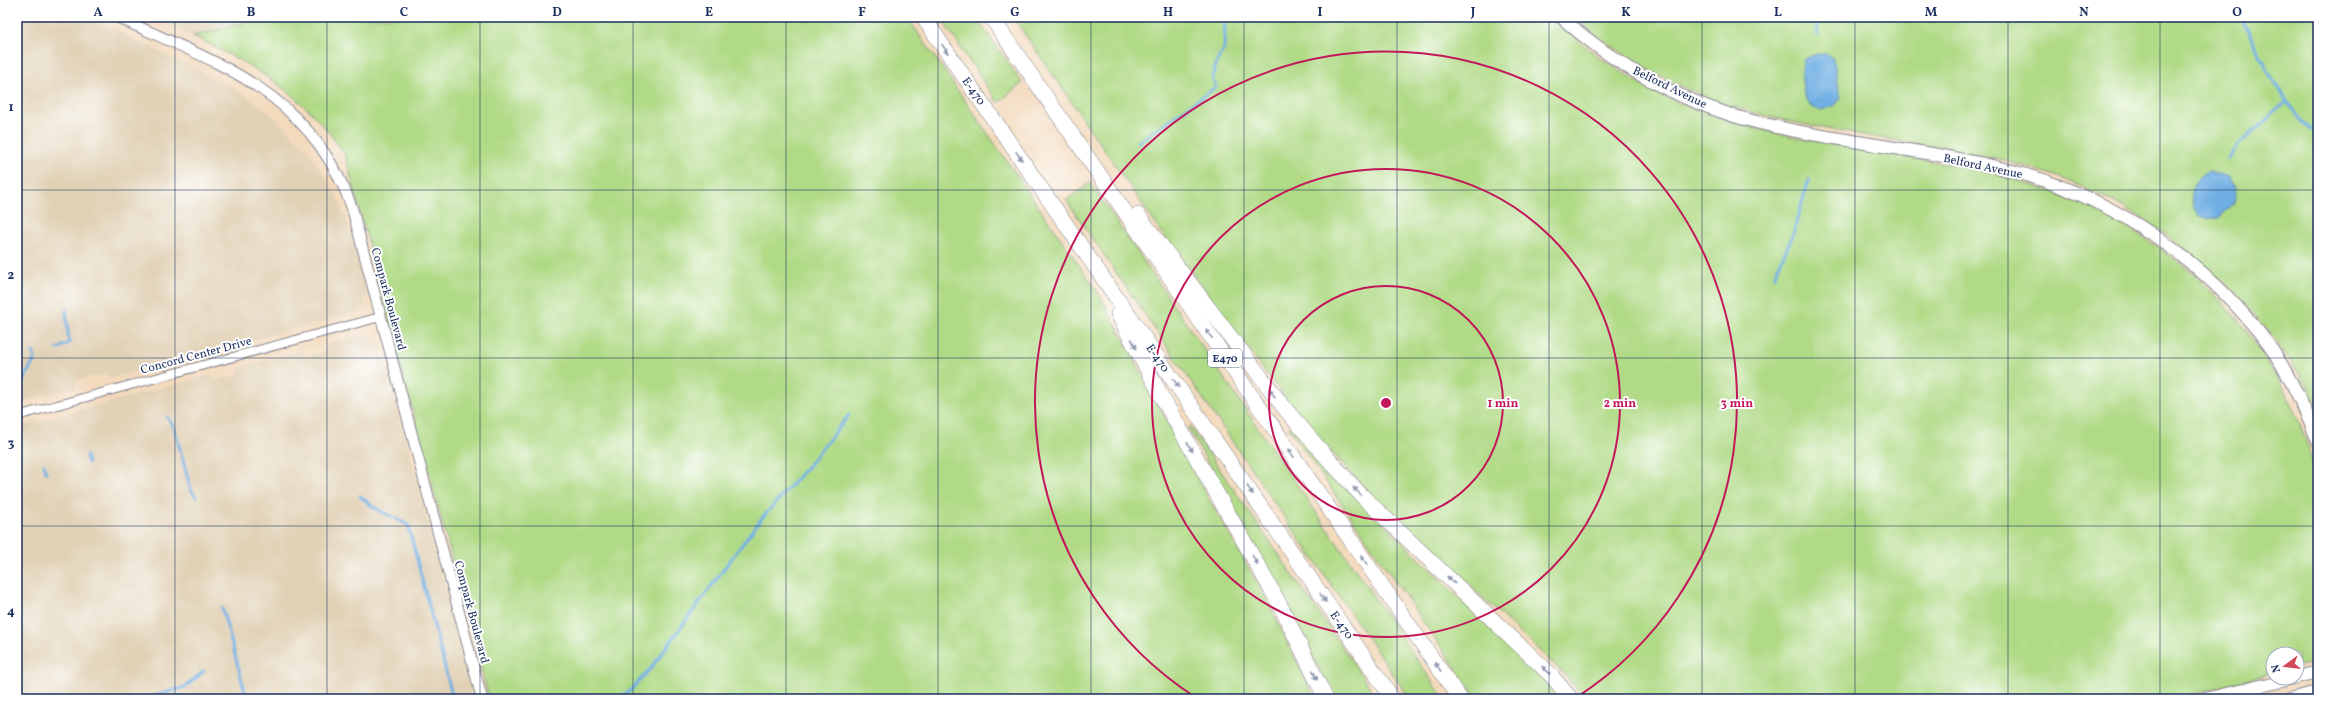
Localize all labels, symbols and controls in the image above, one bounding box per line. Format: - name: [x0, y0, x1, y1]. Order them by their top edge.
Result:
- text: A: [93, 4, 103, 22]
- text: B: [247, 4, 256, 22]
- text: C: [400, 4, 408, 22]
- text: D: [552, 4, 562, 22]
- text: E: [705, 4, 713, 22]
- text: F: [858, 4, 866, 22]
- text: G: [1010, 4, 1020, 22]
- text: H: [1163, 4, 1173, 22]
- text: I: [1318, 4, 1323, 22]
- text: J: [1470, 4, 1476, 22]
- text: K: [1621, 4, 1631, 22]
- text: L: [1774, 4, 1782, 22]
- text: M: [1925, 4, 1938, 22]
- text: N: [2079, 4, 2089, 22]
- text: O: [2232, 4, 2242, 22]
- one-way arrow: [941, 44, 949, 54]
- street label: Belford Avenue: [1630, 63, 1710, 113]
- street label: E-470: [958, 74, 989, 109]
- text: 1: [8, 99, 14, 117]
- one-way arrow: [1015, 151, 1023, 161]
- street label: Belford Avenue: [1942, 151, 2024, 183]
- street label: Compark Boulevard: [367, 246, 409, 353]
- text: 2: [8, 267, 15, 285]
- one-way arrow: [1205, 329, 1213, 339]
- street label: Concord Center Drive: [139, 333, 254, 379]
- one-way arrow: [1131, 338, 1137, 349]
- street label: E-470: [1142, 341, 1173, 376]
- road number: E470: [1208, 349, 1242, 367]
- one-way arrow: [1172, 378, 1180, 389]
- one-way arrow: [1268, 387, 1276, 398]
- centre of rings: [1379, 396, 1393, 410]
- text: 1 min: [1488, 396, 1519, 412]
- text: 2 min: [1604, 396, 1636, 412]
- text: 3 min: [1721, 396, 1753, 412]
- text: 3: [8, 435, 15, 453]
- one-way arrow: [1187, 441, 1194, 453]
- one-way arrow: [1287, 447, 1295, 458]
- one-way arrow: [1246, 485, 1254, 496]
- one-way arrow: [1352, 486, 1362, 496]
- one-way arrow: [1251, 554, 1258, 566]
- one-way arrow: [1360, 555, 1368, 565]
- street label: Compark Boulevard: [450, 559, 492, 666]
- one-way arrow: [1447, 576, 1456, 585]
- one-way arrow: [1320, 592, 1327, 603]
- text: 4: [7, 603, 15, 621]
- street label: E-470: [1326, 608, 1357, 643]
- north arrow: [2265, 646, 2305, 686]
- one-way arrow: [1434, 662, 1442, 672]
- text: N: [2269, 662, 2285, 674]
- one-way arrow: [1541, 666, 1550, 675]
- one-way arrow: [1312, 670, 1318, 681]

